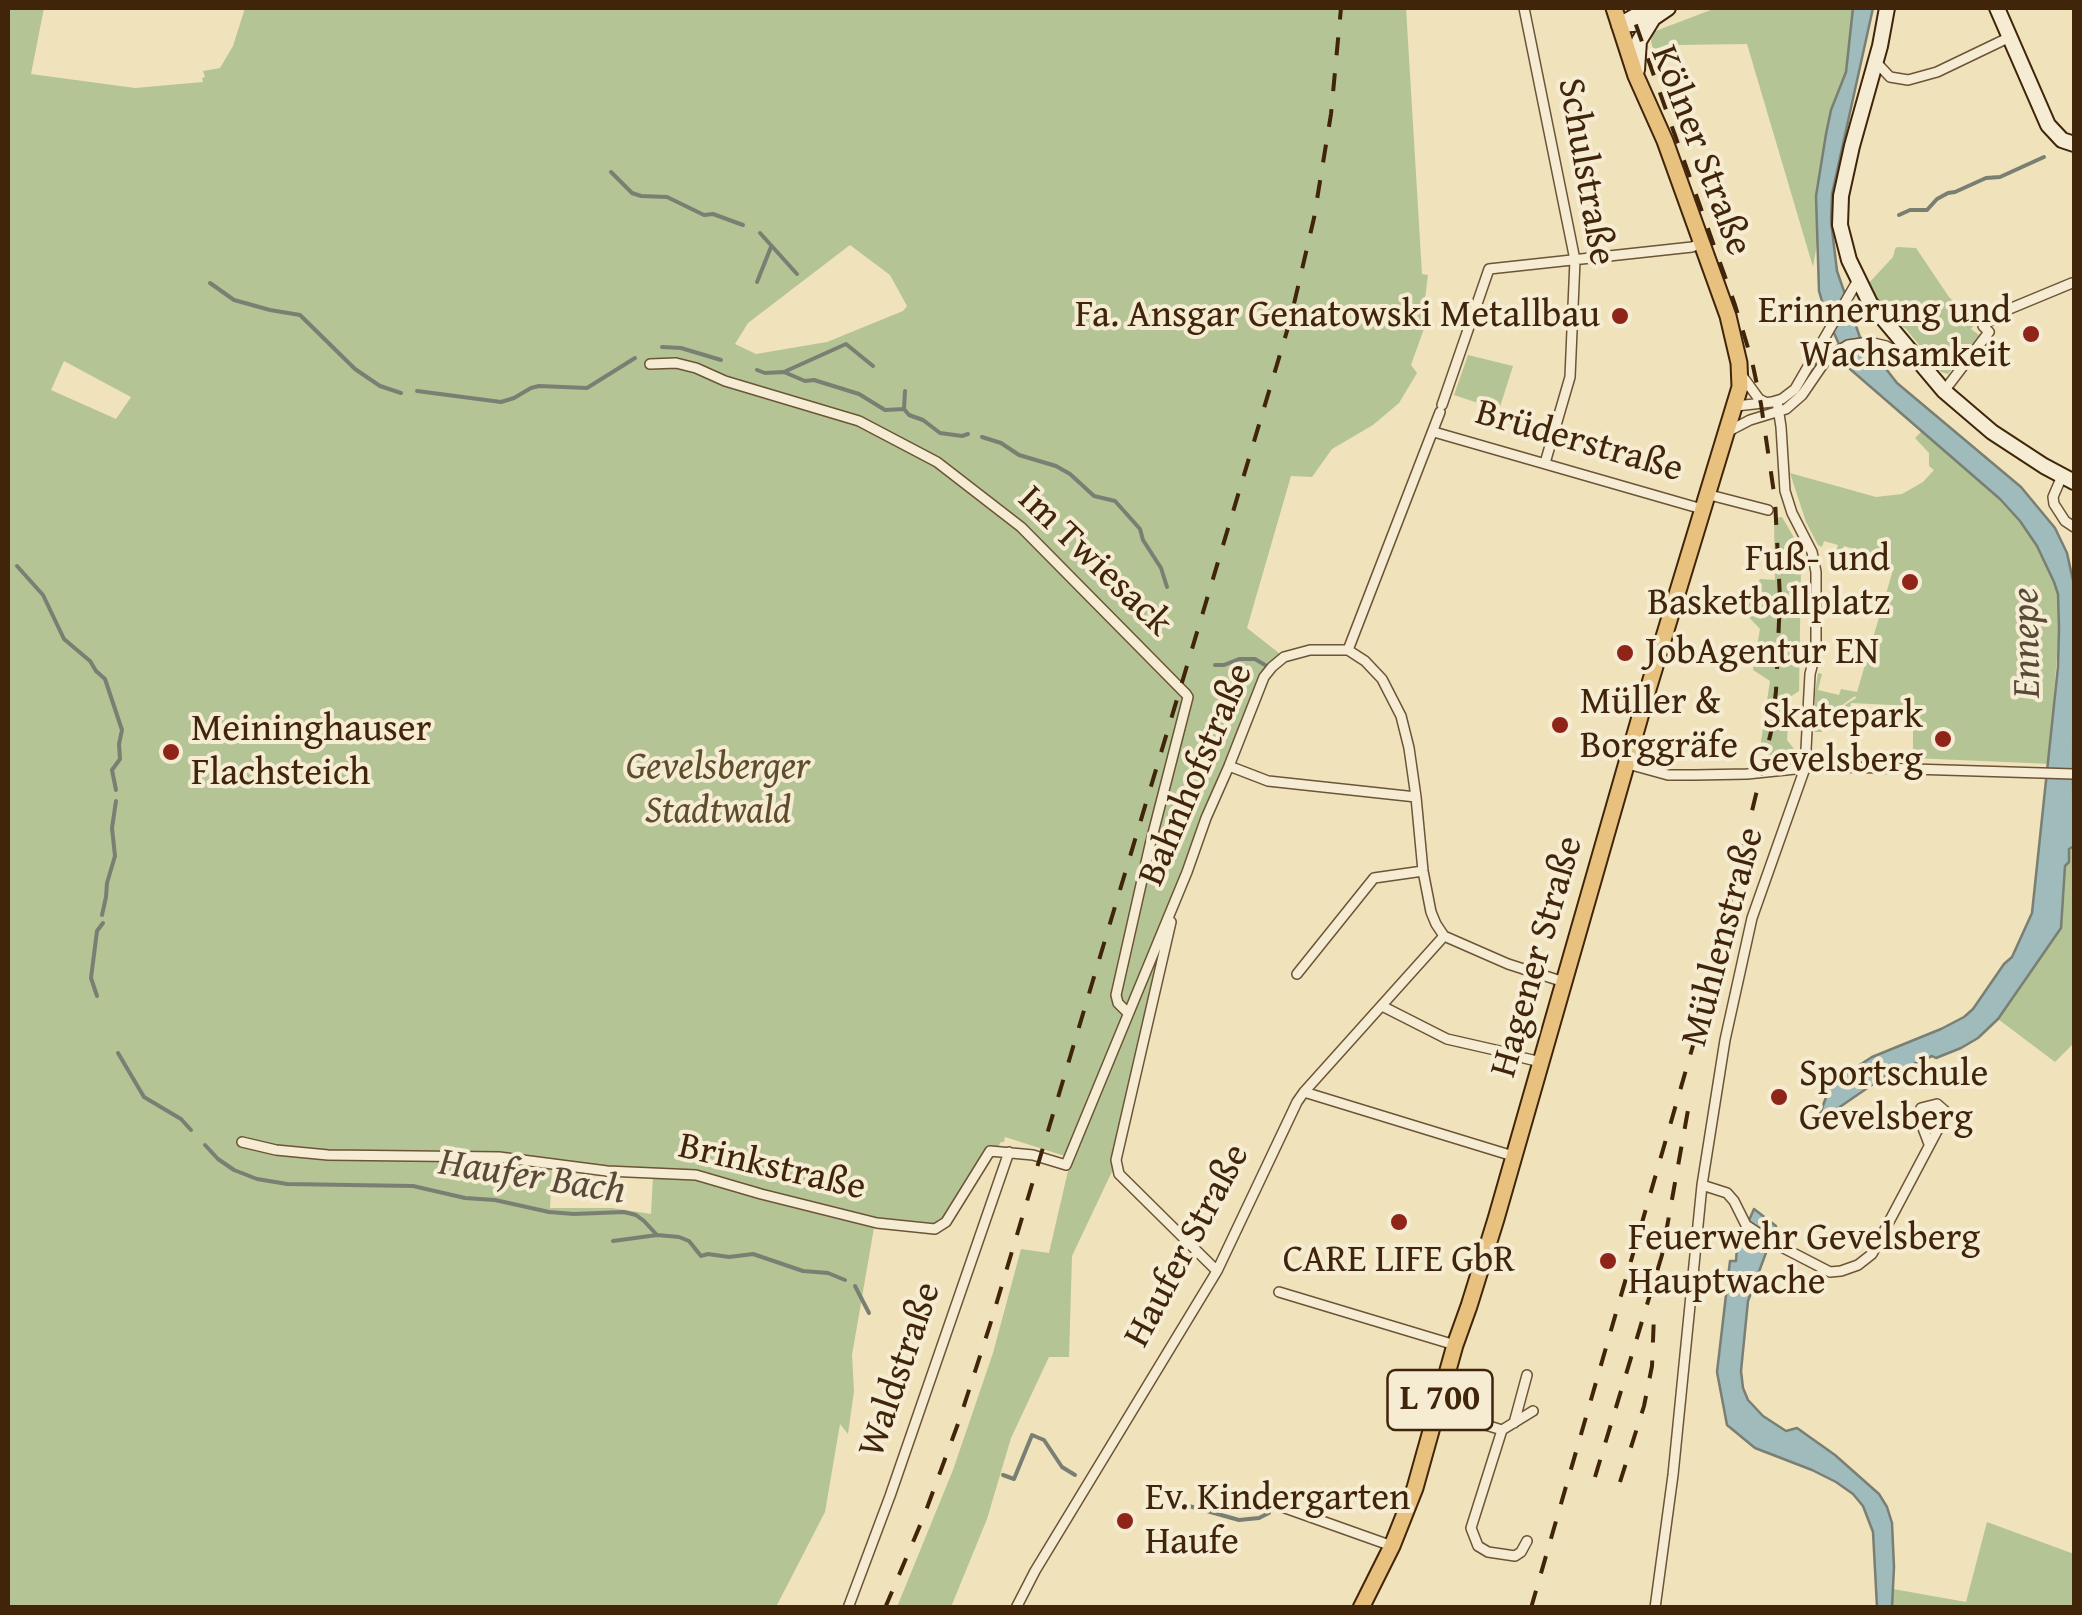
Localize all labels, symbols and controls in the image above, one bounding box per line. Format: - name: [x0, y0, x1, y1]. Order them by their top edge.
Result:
- street label: Kölner Straße: [1639, 40, 1761, 262]
- street label: Schulstraße: [1546, 75, 1624, 269]
- place label: Erinnerung und Wachsamkeit: [1758, 289, 2011, 378]
- place label: Fa. Ansgar Genatowski Metallbau: [1075, 293, 1600, 339]
- marker: Fa. Ansgar Genatowski Metallbau: [1609, 305, 1631, 327]
- marker: Erinnerung und Wachsamkeit: [2020, 323, 2042, 345]
- street label: Brüderstraße: [1470, 391, 1688, 493]
- street label: Im Twiesack: [1007, 477, 1181, 647]
- place label: Fuß- und Basketballplatz: [1647, 537, 1890, 626]
- marker: Fuß- und Basketballplatz: [1899, 571, 1921, 593]
- water label: Ennepe: [2003, 587, 2053, 699]
- place label: JobAgentur EN: [1645, 630, 1879, 676]
- marker: JobAgentur EN: [1614, 642, 1636, 664]
- street label: Bahnhofstraße: [1130, 657, 1264, 893]
- place label: Müller & Borggräfe: [1580, 680, 1738, 769]
- place label: Skatepark Gevelsberg: [1749, 694, 1923, 784]
- place label: Meininghauser Flachsteich: [191, 707, 431, 796]
- marker: Müller & Borggräfe: [1549, 714, 1571, 736]
- marker: Skatepark Gevelsberg: [1932, 728, 1954, 750]
- marker: Meininghauser Flachsteich: [160, 741, 182, 763]
- park label: Gevelsberger Stadtwald: [626, 745, 810, 834]
- street label: Mühlenstraße: [1673, 823, 1775, 1051]
- street label: Hagener Straße: [1482, 831, 1594, 1083]
- place label: Sportschule Gevelsberg: [1799, 1052, 1988, 1142]
- marker: Sportschule Gevelsberg: [1768, 1086, 1790, 1108]
- street label: Brinkstraße: [674, 1124, 870, 1212]
- street label: Haufer Straße: [1115, 1137, 1261, 1355]
- water label: Haufer Bach: [435, 1140, 629, 1216]
- marker: CARE LIFE GbR: [1388, 1211, 1410, 1233]
- place label: Feuerwehr Gevelsberg Hauptwache: [1628, 1216, 1980, 1306]
- place label: CARE LIFE GbR: [1283, 1238, 1515, 1284]
- marker: Feuerwehr Gevelsberg Hauptwache: [1597, 1250, 1619, 1272]
- street label: Waldstraße: [850, 1277, 952, 1463]
- road number: L 700: [1388, 1370, 1492, 1430]
- place label: Ev. Kindergarten Haufe: [1145, 1476, 1410, 1566]
- marker: Ev. Kindergarten Haufe: [1114, 1510, 1136, 1532]

